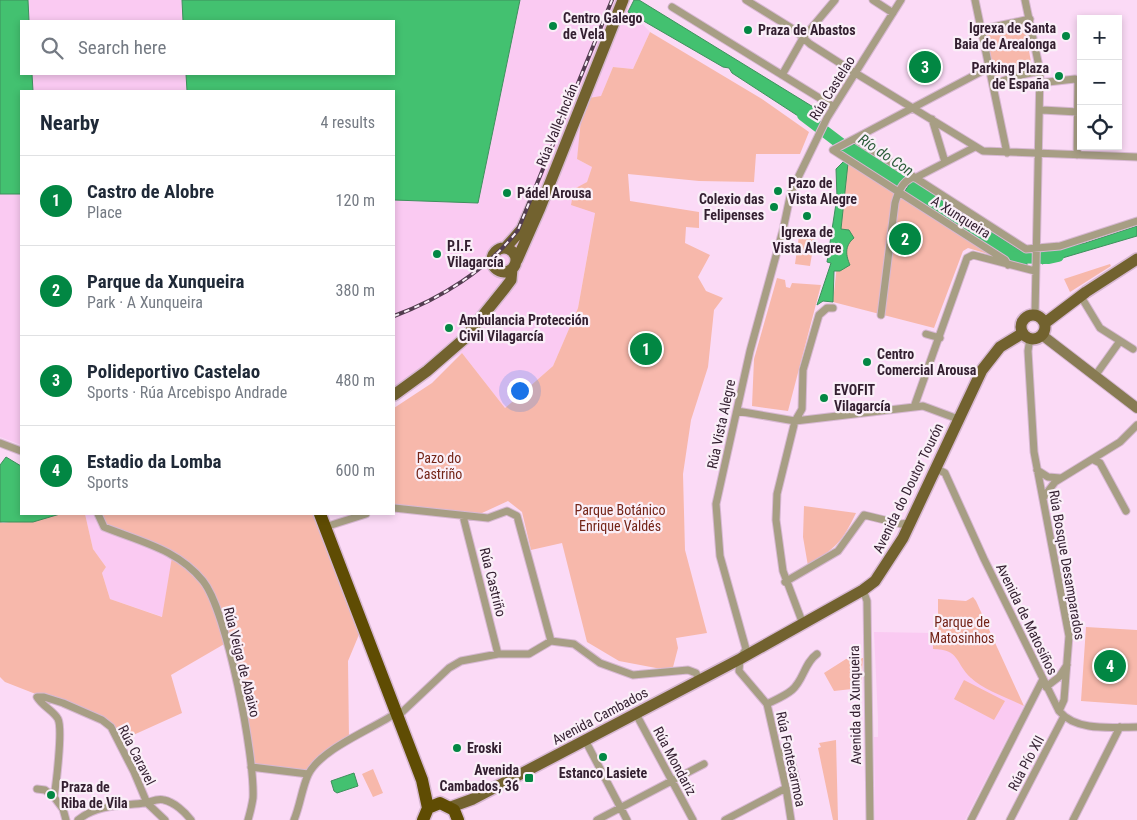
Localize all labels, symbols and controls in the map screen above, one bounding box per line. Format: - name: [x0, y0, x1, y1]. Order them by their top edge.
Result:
- place label: Centro Galego de Vela: [563, 10, 643, 42]
- map controls: [1077, 15, 1122, 150]
- button: +: [1077, 15, 1122, 60]
- search box: [20, 20, 395, 75]
- marker: Centro Galego de Vela: [547, 20, 559, 32]
- place label: Igrexa de Santa Baia de Arealonga: [954, 20, 1056, 52]
- place label: Praza de Abastos: [758, 22, 856, 38]
- marker: Praza de Abastos: [742, 24, 754, 36]
- marker: Igrexa de Santa Baia de Arealonga: [1060, 30, 1072, 42]
- icon: search: [38, 34, 66, 62]
- text: Search here: [78, 36, 166, 59]
- pin: 3: [909, 48, 941, 86]
- street label: Rúa Castelao: [806, 53, 858, 123]
- place label: Parking Plaza de España: [971, 60, 1049, 92]
- button: −: [1077, 60, 1122, 105]
- marker: Parking Plaza de España: [1053, 70, 1065, 82]
- street label: Rúa Valle-Inclán: [533, 81, 581, 169]
- button: locate: [1077, 105, 1122, 150]
- text: Nearby: [40, 111, 99, 135]
- text: 4 results: [320, 113, 375, 132]
- water label: Río do Con: [855, 130, 917, 180]
- place label: Pazo de Vista Alegre: [788, 175, 857, 207]
- text: Castro de Alobre: [87, 180, 214, 203]
- place label: Pádel Arousa: [517, 185, 592, 201]
- marker: Pazo de Vista Alegre: [772, 185, 784, 197]
- marker: Pádel Arousa: [501, 187, 513, 199]
- text: 1: [52, 191, 60, 210]
- text: 120 m: [336, 191, 375, 210]
- place label: Colexio das Felipenses: [699, 191, 764, 223]
- street label: A Xunqueira: [928, 193, 994, 241]
- marker: Colexio das Felipenses: [768, 201, 780, 213]
- text: Place: [87, 203, 122, 222]
- marker: Igrexa de Vista Alegre: [801, 210, 813, 222]
- pin: 2: [889, 220, 921, 258]
- place label: Igrexa de Vista Alegre: [773, 224, 842, 256]
- place label: P.I.F. Vilagarcía: [447, 238, 504, 270]
- marker: P.I.F. Vilagarcía: [431, 248, 443, 260]
- text: Parque da Xunqueira: [87, 270, 245, 293]
- text: 2: [52, 281, 60, 300]
- text: 380 m: [336, 281, 375, 300]
- text: Park · A Xunqueira: [87, 293, 203, 312]
- place label: Ambulancia Protección Civil Vilagarcía: [459, 312, 589, 344]
- marker: Ambulancia Protección Civil Vilagarcía: [443, 322, 455, 334]
- pin: 1: [630, 330, 662, 368]
- place label: Centro Comercial Arousa: [877, 346, 977, 378]
- marker: Centro Comercial Arousa: [861, 356, 873, 368]
- text: Polideportivo Castelao: [87, 360, 260, 383]
- text: 3: [52, 371, 60, 390]
- text: 480 m: [336, 371, 375, 390]
- street label: Rúa Vista Alegre: [704, 377, 738, 470]
- your location: [507, 378, 533, 404]
- place label: EVOFIT Vilagarcía: [834, 382, 891, 414]
- text: Sports · Rúa Arcebispo Andrade: [87, 383, 287, 402]
- marker: EVOFIT Vilagarcía: [818, 392, 830, 404]
- street label: Avenida do Doutor Tourón: [870, 420, 946, 556]
- text: Estadio da Lomba: [87, 450, 222, 473]
- park label: Pazo do Castriño: [416, 450, 462, 482]
- text: 4: [52, 461, 60, 480]
- text: 600 m: [336, 461, 375, 480]
- text: Sports: [87, 473, 129, 492]
- street label: Rúa Bosque Desamparados: [1046, 489, 1088, 641]
- park label: Parque Botánico Enrique Valdés: [574, 502, 666, 534]
- street label: Rúa Castriño: [477, 546, 509, 618]
- street label: Avenida de Matosiños: [993, 561, 1061, 677]
- street label: Rúa Veiga de Abaixo: [221, 605, 263, 719]
- park label: Parque de Matosinhos: [930, 614, 994, 646]
- street label: Avenida da Xunqueira: [846, 645, 864, 765]
- pin: 4: [1094, 647, 1126, 685]
- street label: Avenida Cambados: [549, 684, 651, 748]
- street label: Rúa Fontecarmoa: [773, 710, 809, 808]
- street label: Rúa Caravel: [115, 722, 159, 788]
- street label: Rúa Mondariz: [650, 724, 700, 798]
- street label: Rúa Pío XII: [1005, 733, 1047, 793]
- place label: Eroski: [467, 740, 502, 756]
- marker: Eroski: [451, 742, 463, 754]
- marker: Estanco Lasiete: [597, 751, 609, 763]
- place label: Avenida Cambados, 36: [439, 762, 519, 794]
- place label: Estanco Lasiete: [559, 765, 648, 781]
- marker: Avenida Cambados, 36: [523, 772, 535, 784]
- place label: Praza de Riba de Vila: [61, 779, 128, 811]
- marker: Praza de Riba de Vila: [45, 789, 57, 801]

